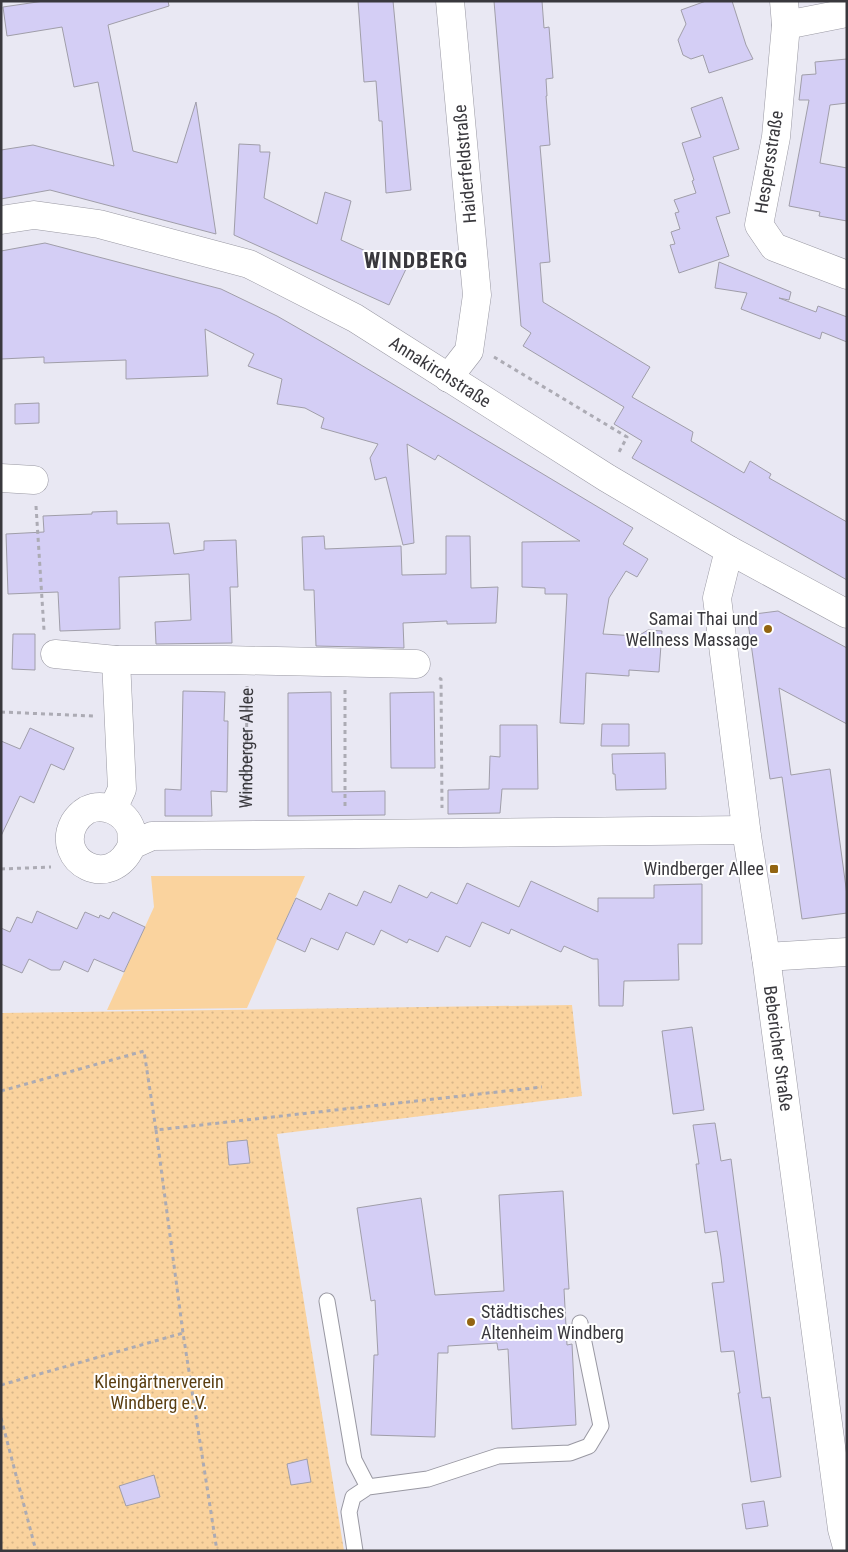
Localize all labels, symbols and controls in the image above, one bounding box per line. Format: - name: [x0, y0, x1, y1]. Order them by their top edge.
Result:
- street label: Haiderfeldstraße: [449, 104, 480, 224]
- street label: Hespersstraße: [750, 109, 787, 215]
- district label: WINDBERG: [364, 248, 468, 273]
- street label: Annakirchstraße: [386, 332, 495, 412]
- place label: Samai Thai und Wellness Massage: [626, 608, 758, 650]
- marker: Samai Thai und Wellness Massage: [762, 623, 774, 635]
- street label: Windberger Allee: [235, 688, 257, 808]
- place label: Windberger Allee: [643, 858, 764, 879]
- marker: Windberger Allee: [768, 863, 780, 875]
- street label: Bebericher Straße: [760, 984, 797, 1112]
- place label: Städtisches Altenheim Windberg: [481, 1301, 624, 1343]
- marker: Städtisches Altenheim Windberg: [465, 1316, 477, 1328]
- park label: Kleingärtnerverein Windberg e.V.: [94, 1371, 224, 1413]

